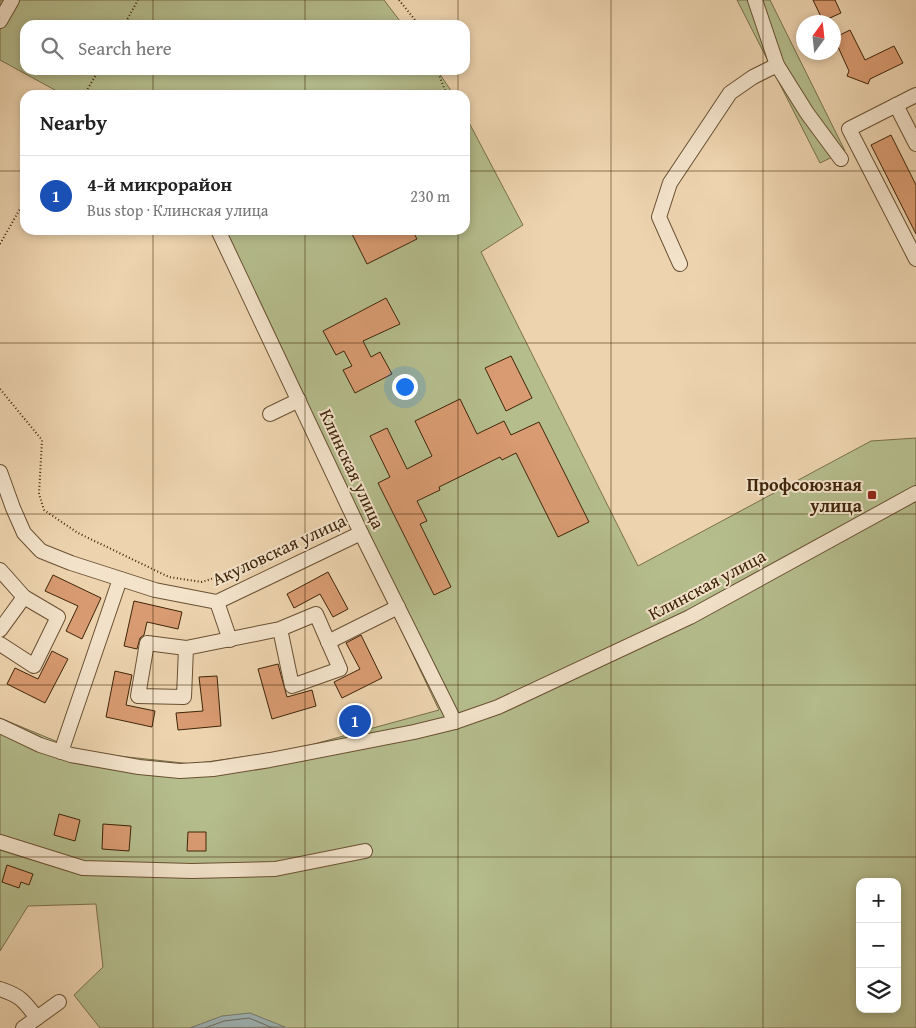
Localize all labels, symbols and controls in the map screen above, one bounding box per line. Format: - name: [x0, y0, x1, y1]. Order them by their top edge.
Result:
- north arrow: [796, 15, 841, 60]
- search box: [20, 20, 470, 75]
- icon: search: [38, 34, 66, 62]
- text: Search here: [78, 34, 172, 62]
- text: Nearby: [40, 107, 107, 138]
- text: 4-й микрорайон: [87, 170, 232, 198]
- text: 1: [52, 184, 60, 208]
- text: 230 m: [410, 184, 450, 208]
- text: Bus stop · Клинская улица: [87, 198, 268, 222]
- your location: [392, 374, 418, 400]
- street label: Клинская улица: [313, 404, 392, 534]
- place label: Профсоюзная улица: [747, 471, 863, 519]
- marker: Профсоюзная улица: [866, 489, 878, 501]
- street label: Акуловская улица: [207, 506, 351, 592]
- street label: Клинская улица: [643, 542, 771, 627]
- pin: 1: [339, 702, 371, 740]
- map controls: [856, 878, 901, 1013]
- button: +: [856, 878, 901, 923]
- button: −: [856, 923, 901, 968]
- button: layers: [856, 968, 901, 1013]

